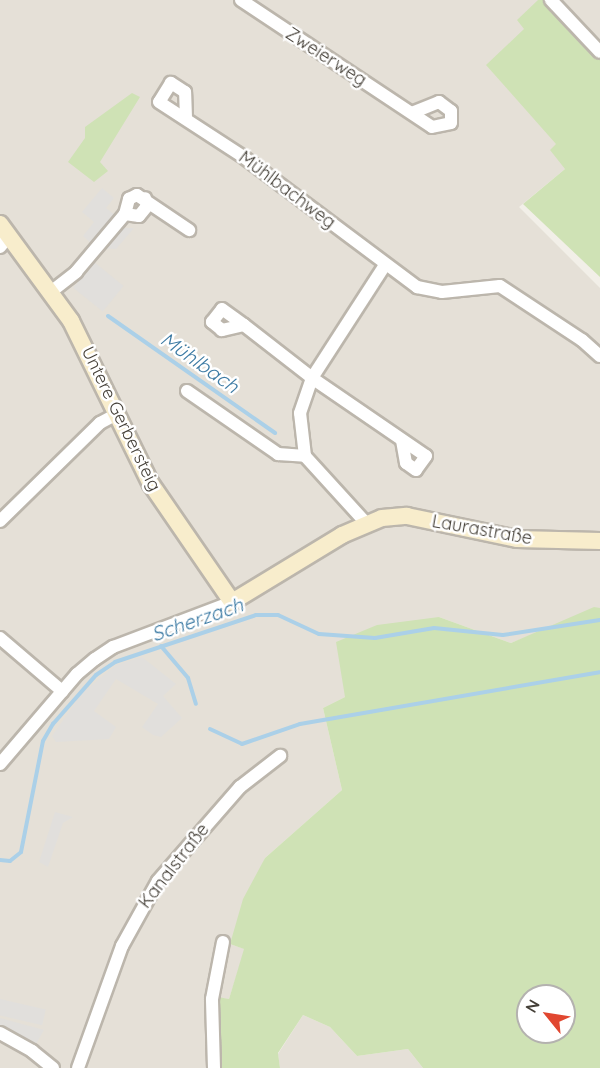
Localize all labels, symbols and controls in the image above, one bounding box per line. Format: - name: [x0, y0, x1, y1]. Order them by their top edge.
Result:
- street label: Zweierweg: [282, 23, 370, 91]
- street label: Mühlbachweg: [234, 147, 340, 233]
- water label: Mühlbach: [156, 326, 244, 398]
- street label: Untere Gerbersteig: [77, 343, 165, 495]
- street label: Laurastraße: [430, 511, 534, 549]
- water label: Scherzach: [148, 592, 246, 646]
- street label: Kanalstraße: [134, 819, 214, 913]
- north arrow: [516, 984, 576, 1044]
- text: N: [521, 996, 544, 1016]

